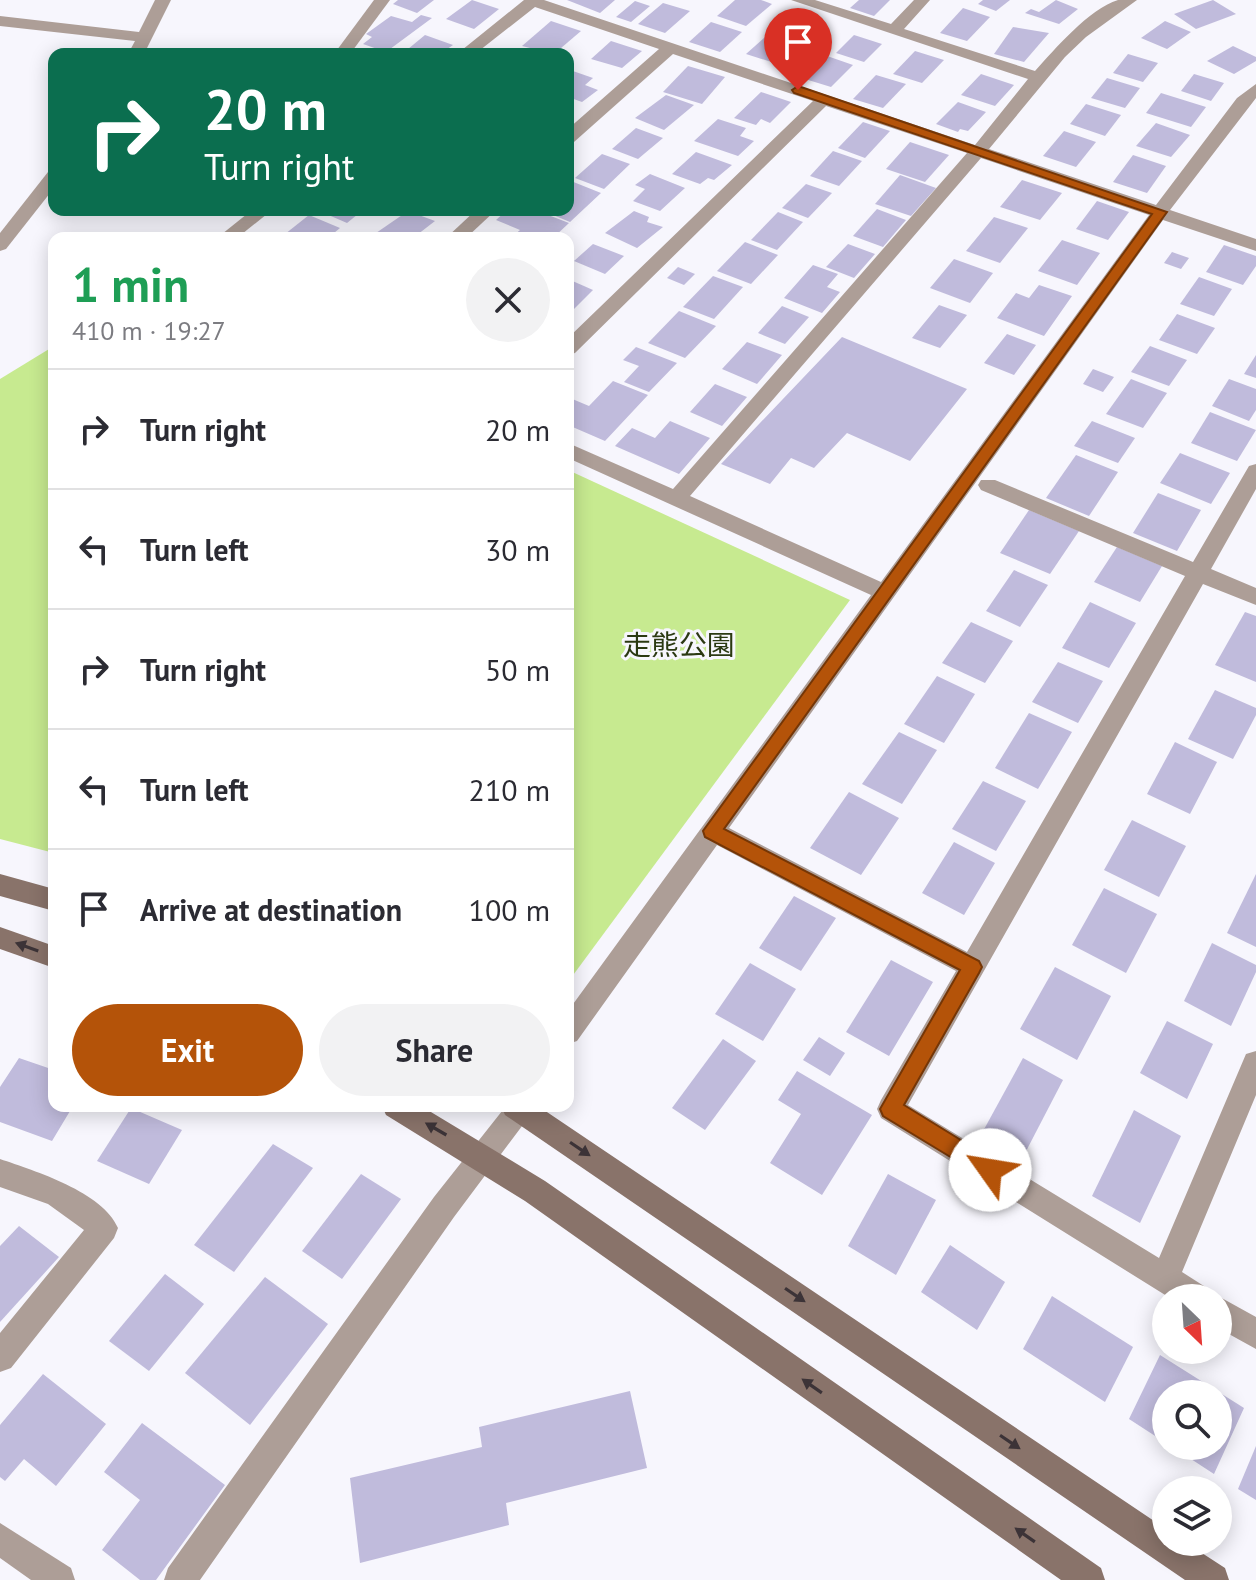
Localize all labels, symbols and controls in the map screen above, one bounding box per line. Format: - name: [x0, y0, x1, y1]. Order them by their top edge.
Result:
- pin: [764, 8, 832, 90]
- icon: arrive: [776, 20, 820, 64]
- text: 20 m: [204, 73, 327, 145]
- icon: right: [72, 80, 176, 184]
- text: Turn right: [204, 143, 354, 190]
- text: 1 min: [72, 253, 189, 315]
- button: close: [466, 258, 550, 342]
- text: 410 m · 19:27: [72, 314, 226, 347]
- icon: right: [72, 407, 116, 451]
- text: Turn right: [140, 410, 266, 449]
- text: 20 m: [485, 410, 550, 449]
- icon: left: [72, 527, 116, 571]
- text: Turn left: [140, 530, 248, 569]
- text: 30 m: [485, 530, 550, 569]
- park label: 走熊公園: [623, 626, 735, 663]
- icon: right: [72, 647, 116, 691]
- text: Turn right: [140, 650, 266, 689]
- text: 50 m: [485, 650, 550, 689]
- icon: left: [72, 767, 116, 811]
- text: Turn left: [140, 770, 248, 809]
- text: 210 m: [469, 770, 550, 809]
- icon: arrive: [72, 887, 116, 931]
- text: Arrive at destination: [140, 890, 402, 929]
- text: 100 m: [469, 890, 550, 929]
- one-way arrow: [15, 941, 39, 953]
- button: Exit: [72, 1004, 303, 1096]
- button: Share: [319, 1004, 550, 1096]
- one-way arrow: [425, 1122, 447, 1136]
- position arrow: [948, 1128, 1032, 1212]
- one-way arrow: [569, 1141, 591, 1156]
- north arrow: [1152, 1284, 1232, 1364]
- map controls: [1152, 1284, 1232, 1556]
- one-way arrow: [784, 1287, 805, 1302]
- one-way arrow: [802, 1379, 823, 1394]
- button: search: [1152, 1380, 1232, 1460]
- one-way arrow: [999, 1434, 1020, 1449]
- button: layers: [1152, 1476, 1232, 1556]
- one-way arrow: [1015, 1528, 1036, 1543]

